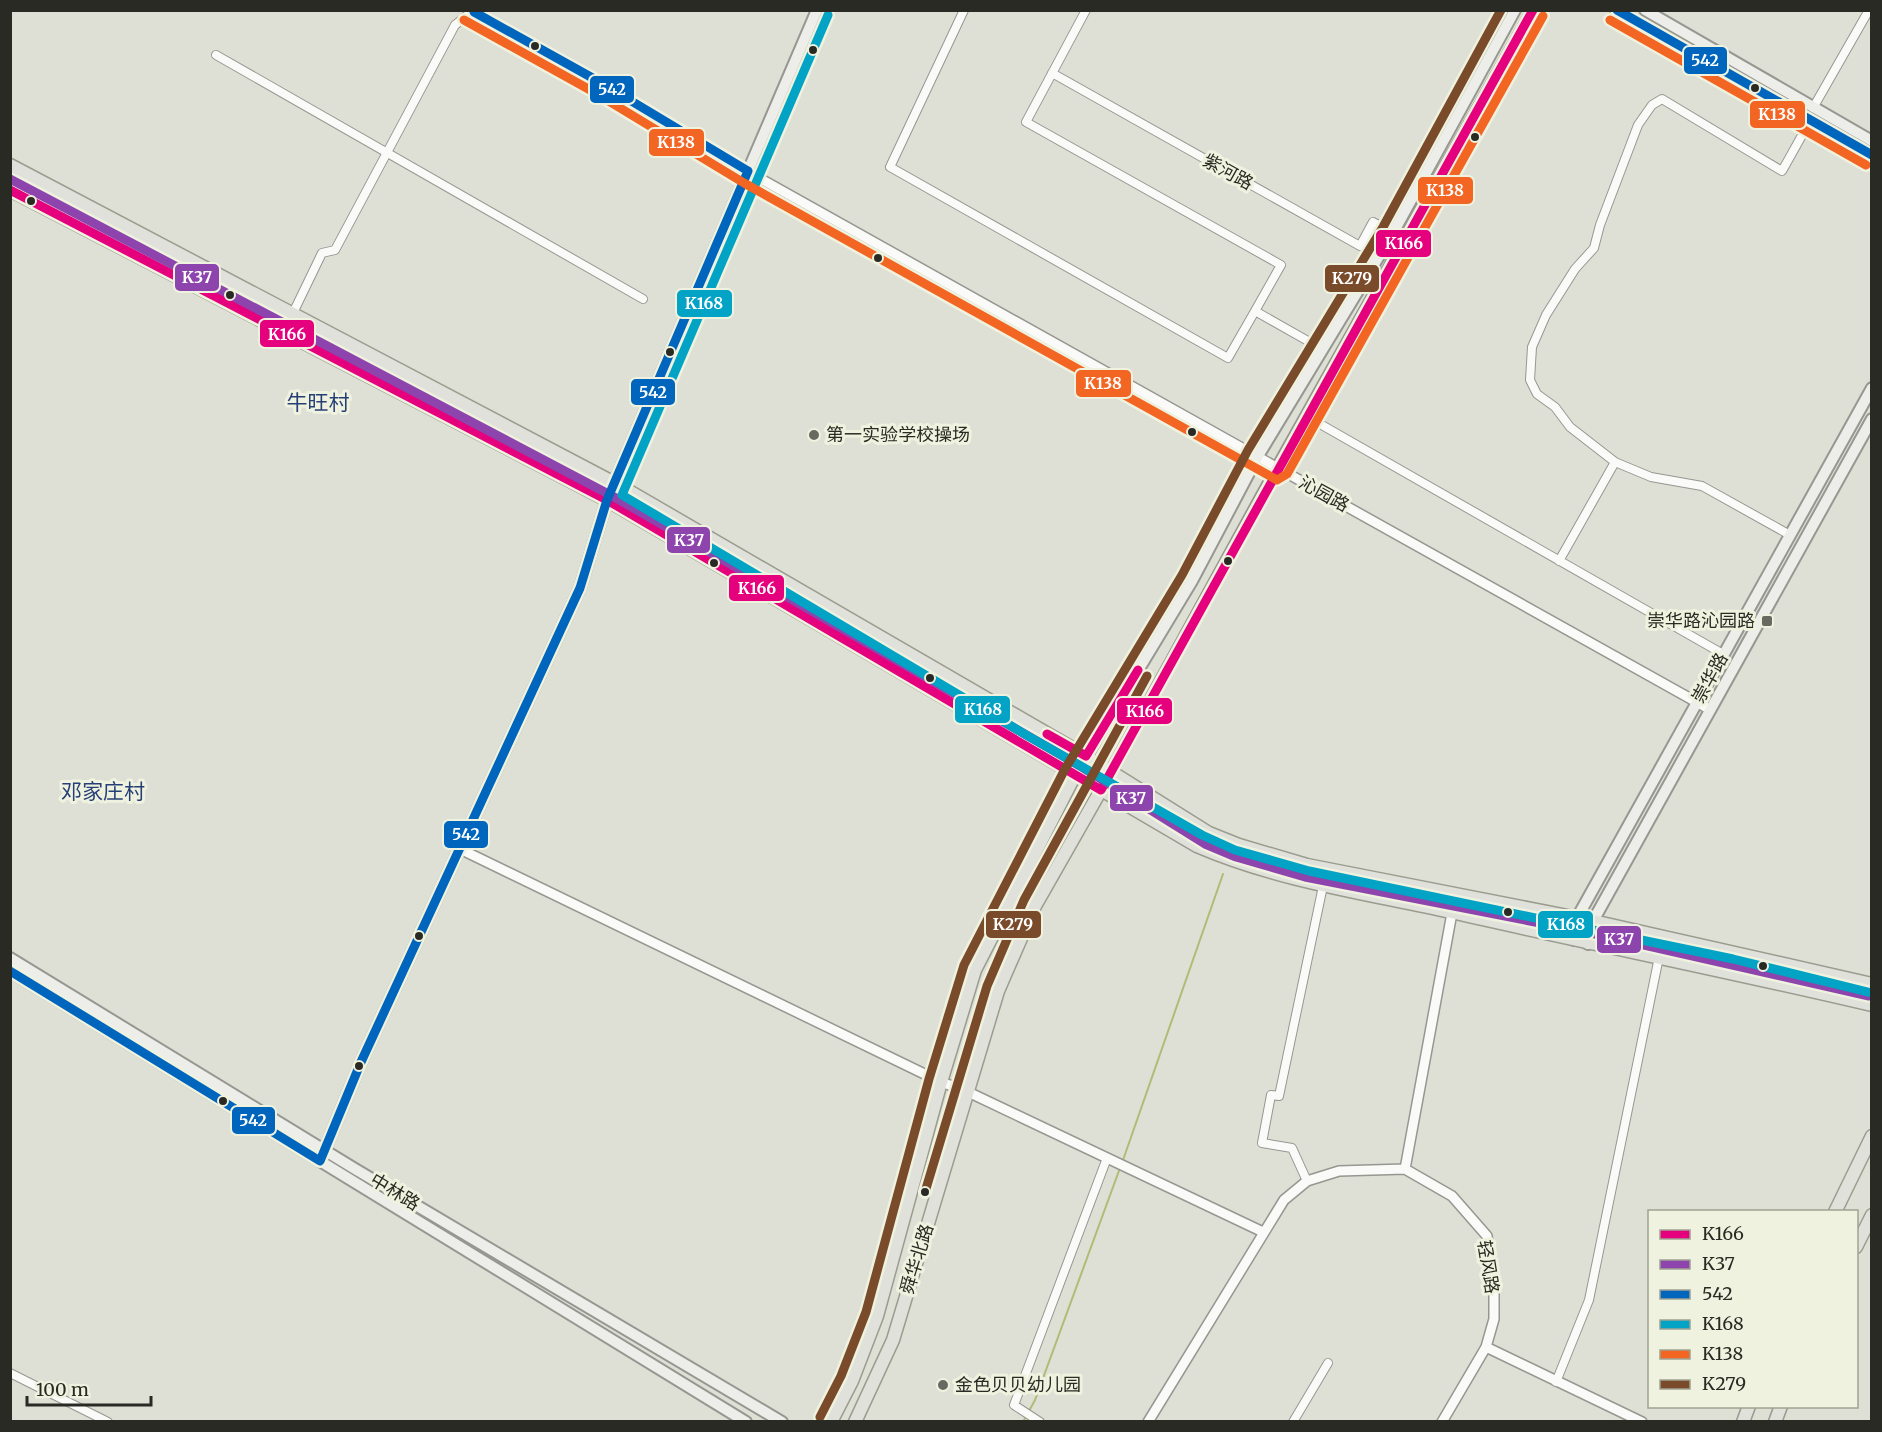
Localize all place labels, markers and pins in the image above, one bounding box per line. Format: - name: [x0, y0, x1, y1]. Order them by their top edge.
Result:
- unlabelled marker: [529, 40, 541, 52]
- unlabelled marker: [807, 44, 819, 56]
- unlabelled marker: [1749, 82, 1761, 94]
- unlabelled marker: [1469, 131, 1481, 143]
- unlabelled marker: [25, 195, 37, 207]
- unlabelled marker: [872, 252, 884, 264]
- unlabelled marker: [224, 289, 236, 301]
- unlabelled marker: [664, 346, 676, 358]
- place label: 第一实验学校操场: [826, 423, 970, 446]
- unlabelled marker: [1186, 426, 1198, 438]
- marker: 第一实验学校操场: [807, 428, 821, 442]
- unlabelled marker: [1222, 555, 1234, 567]
- unlabelled marker: [708, 557, 720, 569]
- place label: 崇华路沁园路: [1647, 609, 1755, 632]
- marker: 崇华路沁园路: [1760, 614, 1774, 628]
- unlabelled marker: [924, 672, 936, 684]
- unlabelled marker: [1502, 906, 1514, 918]
- unlabelled marker: [413, 930, 425, 942]
- unlabelled marker: [1757, 960, 1769, 972]
- unlabelled marker: [353, 1060, 365, 1072]
- unlabelled marker: [217, 1095, 229, 1107]
- unlabelled marker: [919, 1186, 931, 1198]
- place label: 金色贝贝幼儿园: [955, 1373, 1081, 1396]
- marker: 金色贝贝幼儿园: [936, 1378, 950, 1392]

